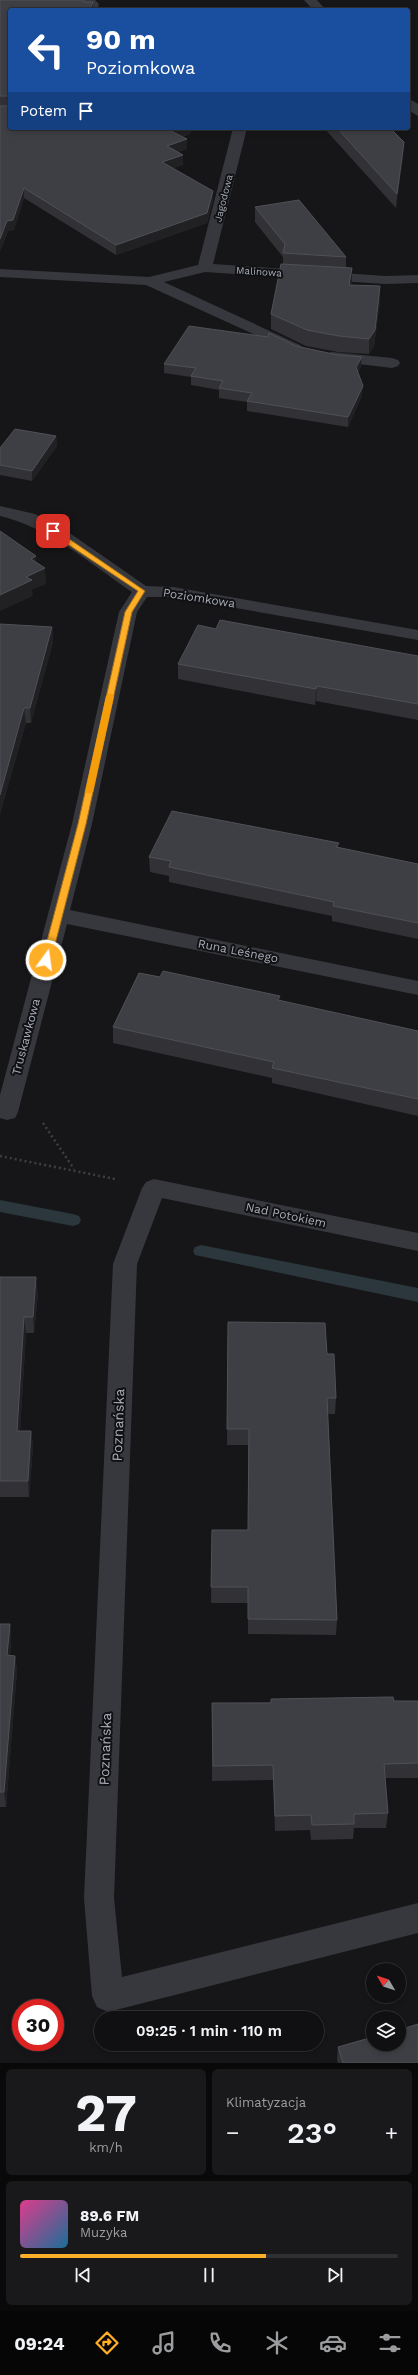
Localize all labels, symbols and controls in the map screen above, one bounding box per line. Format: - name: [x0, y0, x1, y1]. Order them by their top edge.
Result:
- text: 90 m: [86, 23, 156, 56]
- icon: left: [20, 24, 72, 76]
- text: Poziomkowa: [86, 57, 195, 78]
- icon: arrive: [75, 100, 97, 122]
- text: Potem: [20, 102, 67, 120]
- street label: Jagodowa: [212, 173, 235, 223]
- street label: Malinowa: [236, 264, 283, 279]
- pin: [36, 514, 70, 548]
- icon: arrive: [42, 520, 64, 542]
- street label: Poziomkowa: [162, 585, 236, 611]
- street label: Runa Leśnego: [197, 936, 279, 966]
- position arrow: [25, 939, 67, 981]
- street label: Truskawkowa: [9, 997, 43, 1077]
- street label: Nad Potokiem: [244, 1200, 328, 1230]
- street label: Poznańska: [109, 1388, 127, 1462]
- street label: Poznańska: [96, 1712, 114, 1786]
- north arrow: [366, 1963, 406, 2003]
- map controls: [366, 1963, 406, 2051]
- speed limit sign: 30: [12, 1999, 64, 2051]
- button: layers: [366, 2011, 406, 2051]
- text: 09:25 · 1 min · 110 m: [136, 2022, 282, 2040]
- text: 27: [75, 2083, 137, 2144]
- text: Klimatyzacja: [226, 2095, 306, 2110]
- text: 23°: [287, 2115, 337, 2150]
- text: −: [226, 2120, 239, 2145]
- text: +: [385, 2120, 398, 2145]
- text: km/h: [89, 2140, 123, 2155]
- text: 89.6 FM: [80, 2207, 139, 2225]
- text: Muzyka: [80, 2225, 127, 2240]
- icon: previous: [72, 2264, 94, 2286]
- icon: pause: [198, 2264, 220, 2286]
- icon: next: [324, 2264, 346, 2286]
- icon: directions: [93, 2329, 121, 2357]
- icon: music: [150, 2329, 178, 2357]
- icon: phone: [206, 2329, 234, 2357]
- icon: climate: [263, 2329, 291, 2357]
- icon: car: [319, 2329, 347, 2357]
- icon: filters: [376, 2329, 404, 2357]
- text: 09:24: [14, 2333, 65, 2354]

